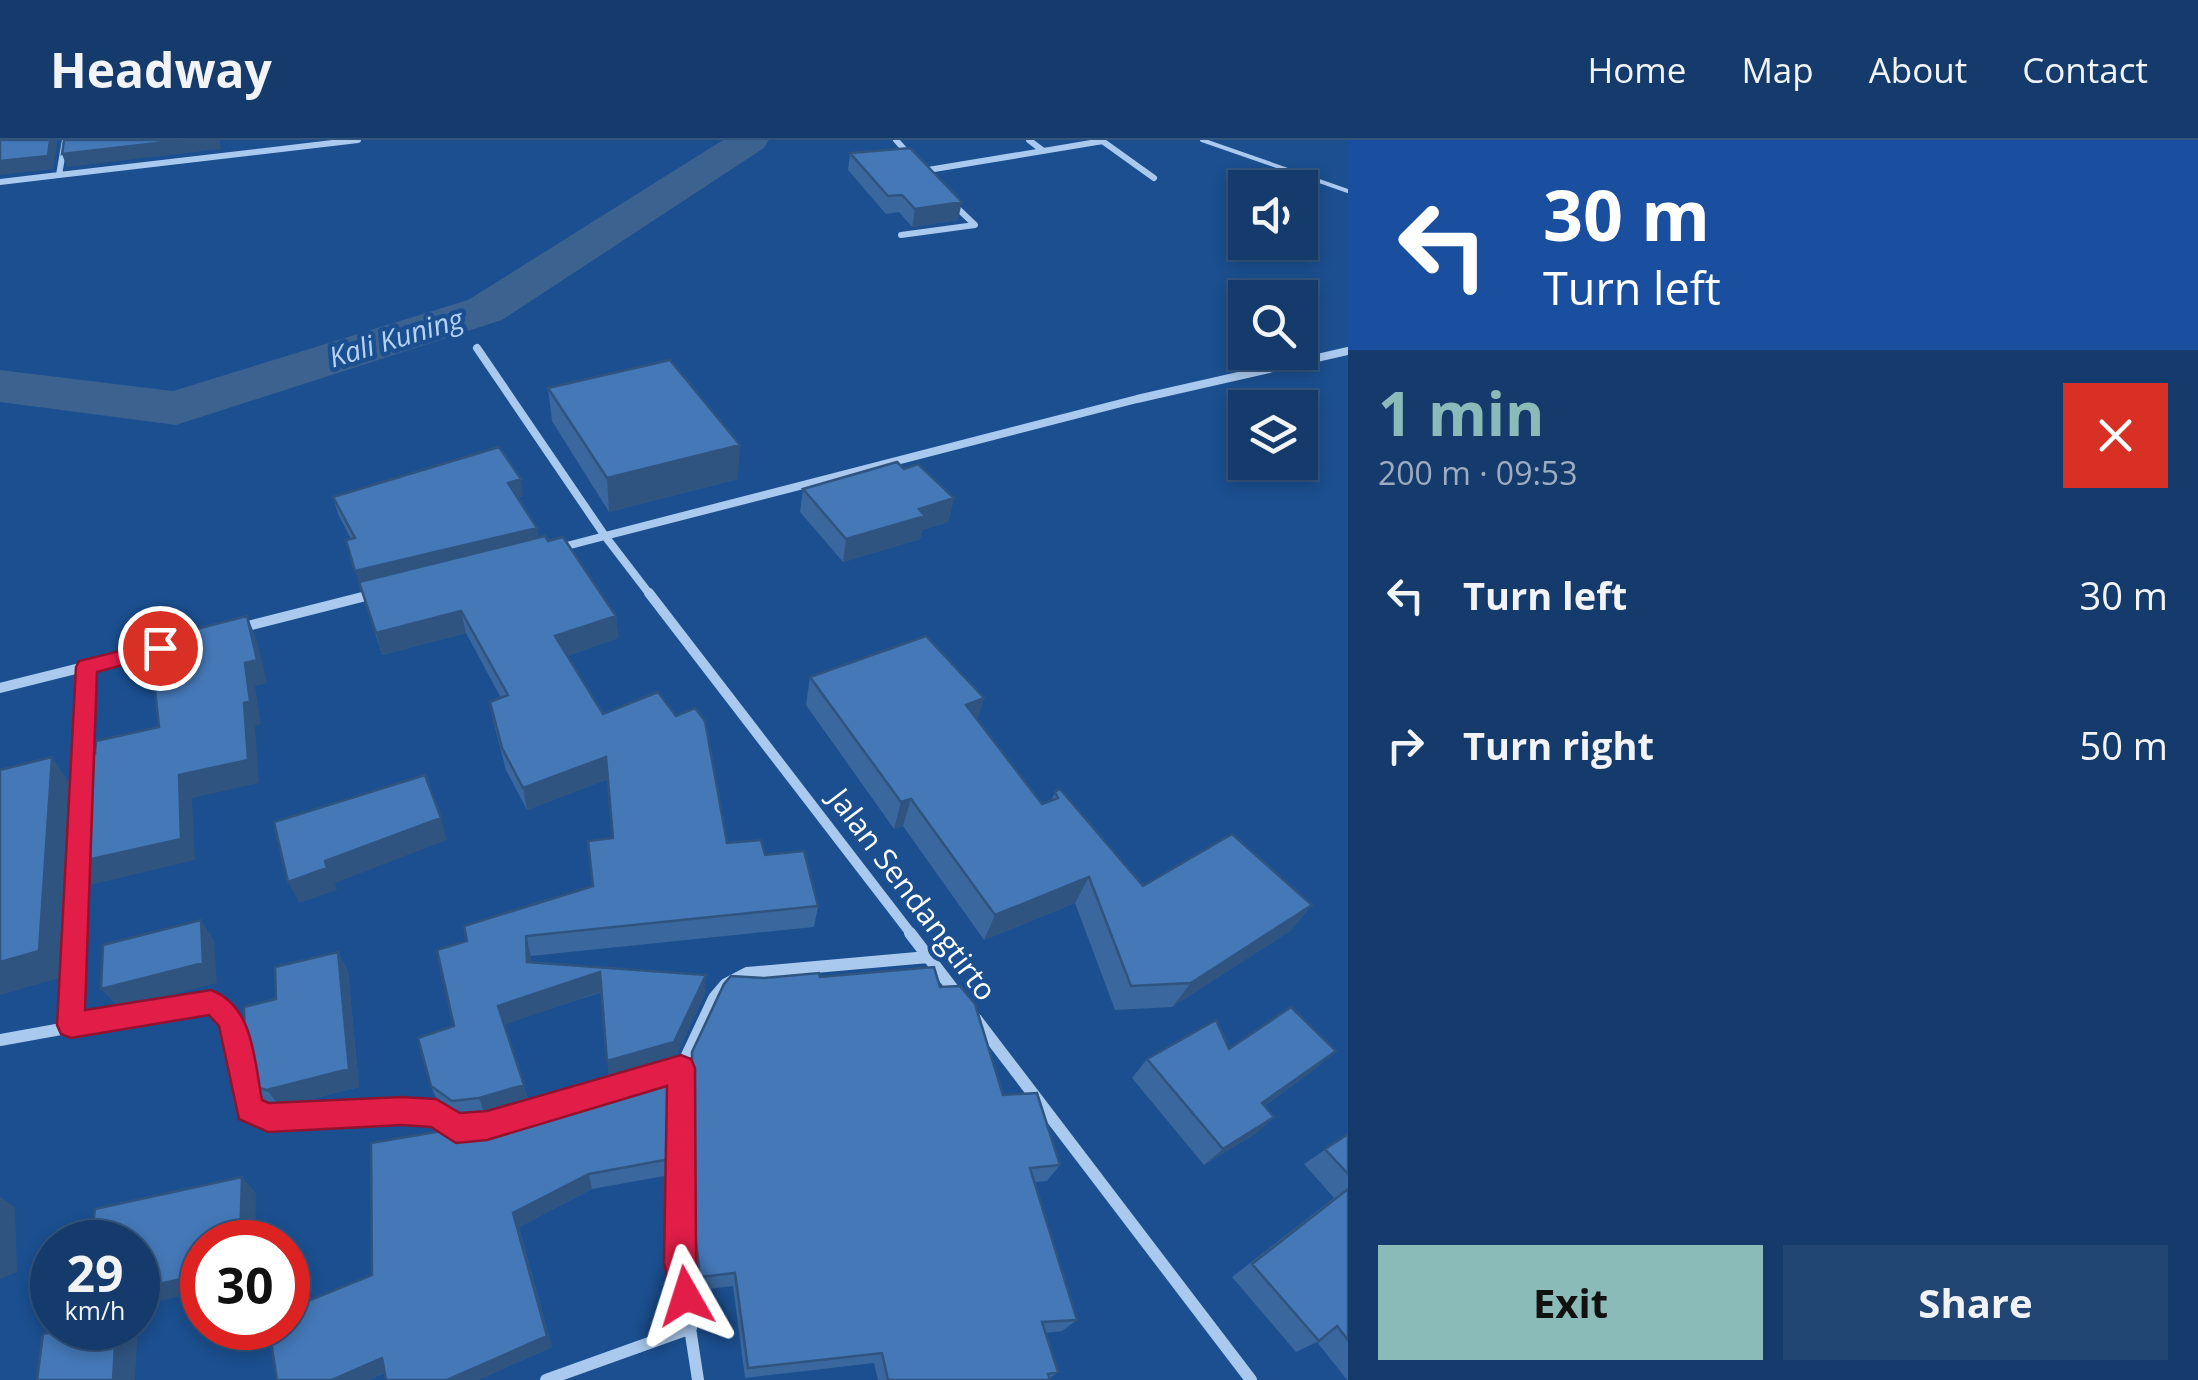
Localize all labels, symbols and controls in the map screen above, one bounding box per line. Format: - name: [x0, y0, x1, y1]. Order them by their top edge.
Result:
- text: Headway: [50, 37, 272, 102]
- text: Home: [1587, 46, 1686, 93]
- text: Map: [1741, 46, 1814, 93]
- text: About: [1869, 46, 1967, 93]
- text: Contact: [2022, 46, 2148, 93]
- text: 30 m: [1543, 166, 1710, 262]
- map controls: [1228, 170, 1318, 480]
- button: sound: [1228, 170, 1318, 260]
- icon: left: [1378, 180, 1508, 310]
- text: Turn left: [1543, 257, 1721, 318]
- button: search: [1228, 280, 1318, 370]
- water label: Kali Kuning: [324, 298, 469, 375]
- text: 1 min: [1378, 372, 1545, 454]
- button: close: [2063, 383, 2168, 488]
- button: layers: [1228, 390, 1318, 480]
- text: 200 m · 09:53: [1378, 451, 1577, 494]
- icon: left: [1378, 568, 1433, 623]
- text: Turn left: [1463, 569, 1627, 621]
- text: 30 m: [2079, 569, 2168, 621]
- pin: [118, 606, 203, 691]
- icon: arrive: [133, 621, 188, 676]
- icon: right: [1378, 718, 1433, 773]
- text: Turn right: [1463, 719, 1654, 771]
- text: 50 m: [2079, 719, 2168, 771]
- street label: Jalan Sendangtirto: [818, 777, 1007, 1009]
- speed limit sign: 30: [180, 1220, 310, 1350]
- text: 29: [66, 1239, 124, 1307]
- position arrow: [634, 1244, 738, 1348]
- button: Exit: [1378, 1245, 1763, 1360]
- button: Share: [1783, 1245, 2168, 1360]
- text: km/h: [65, 1293, 125, 1327]

